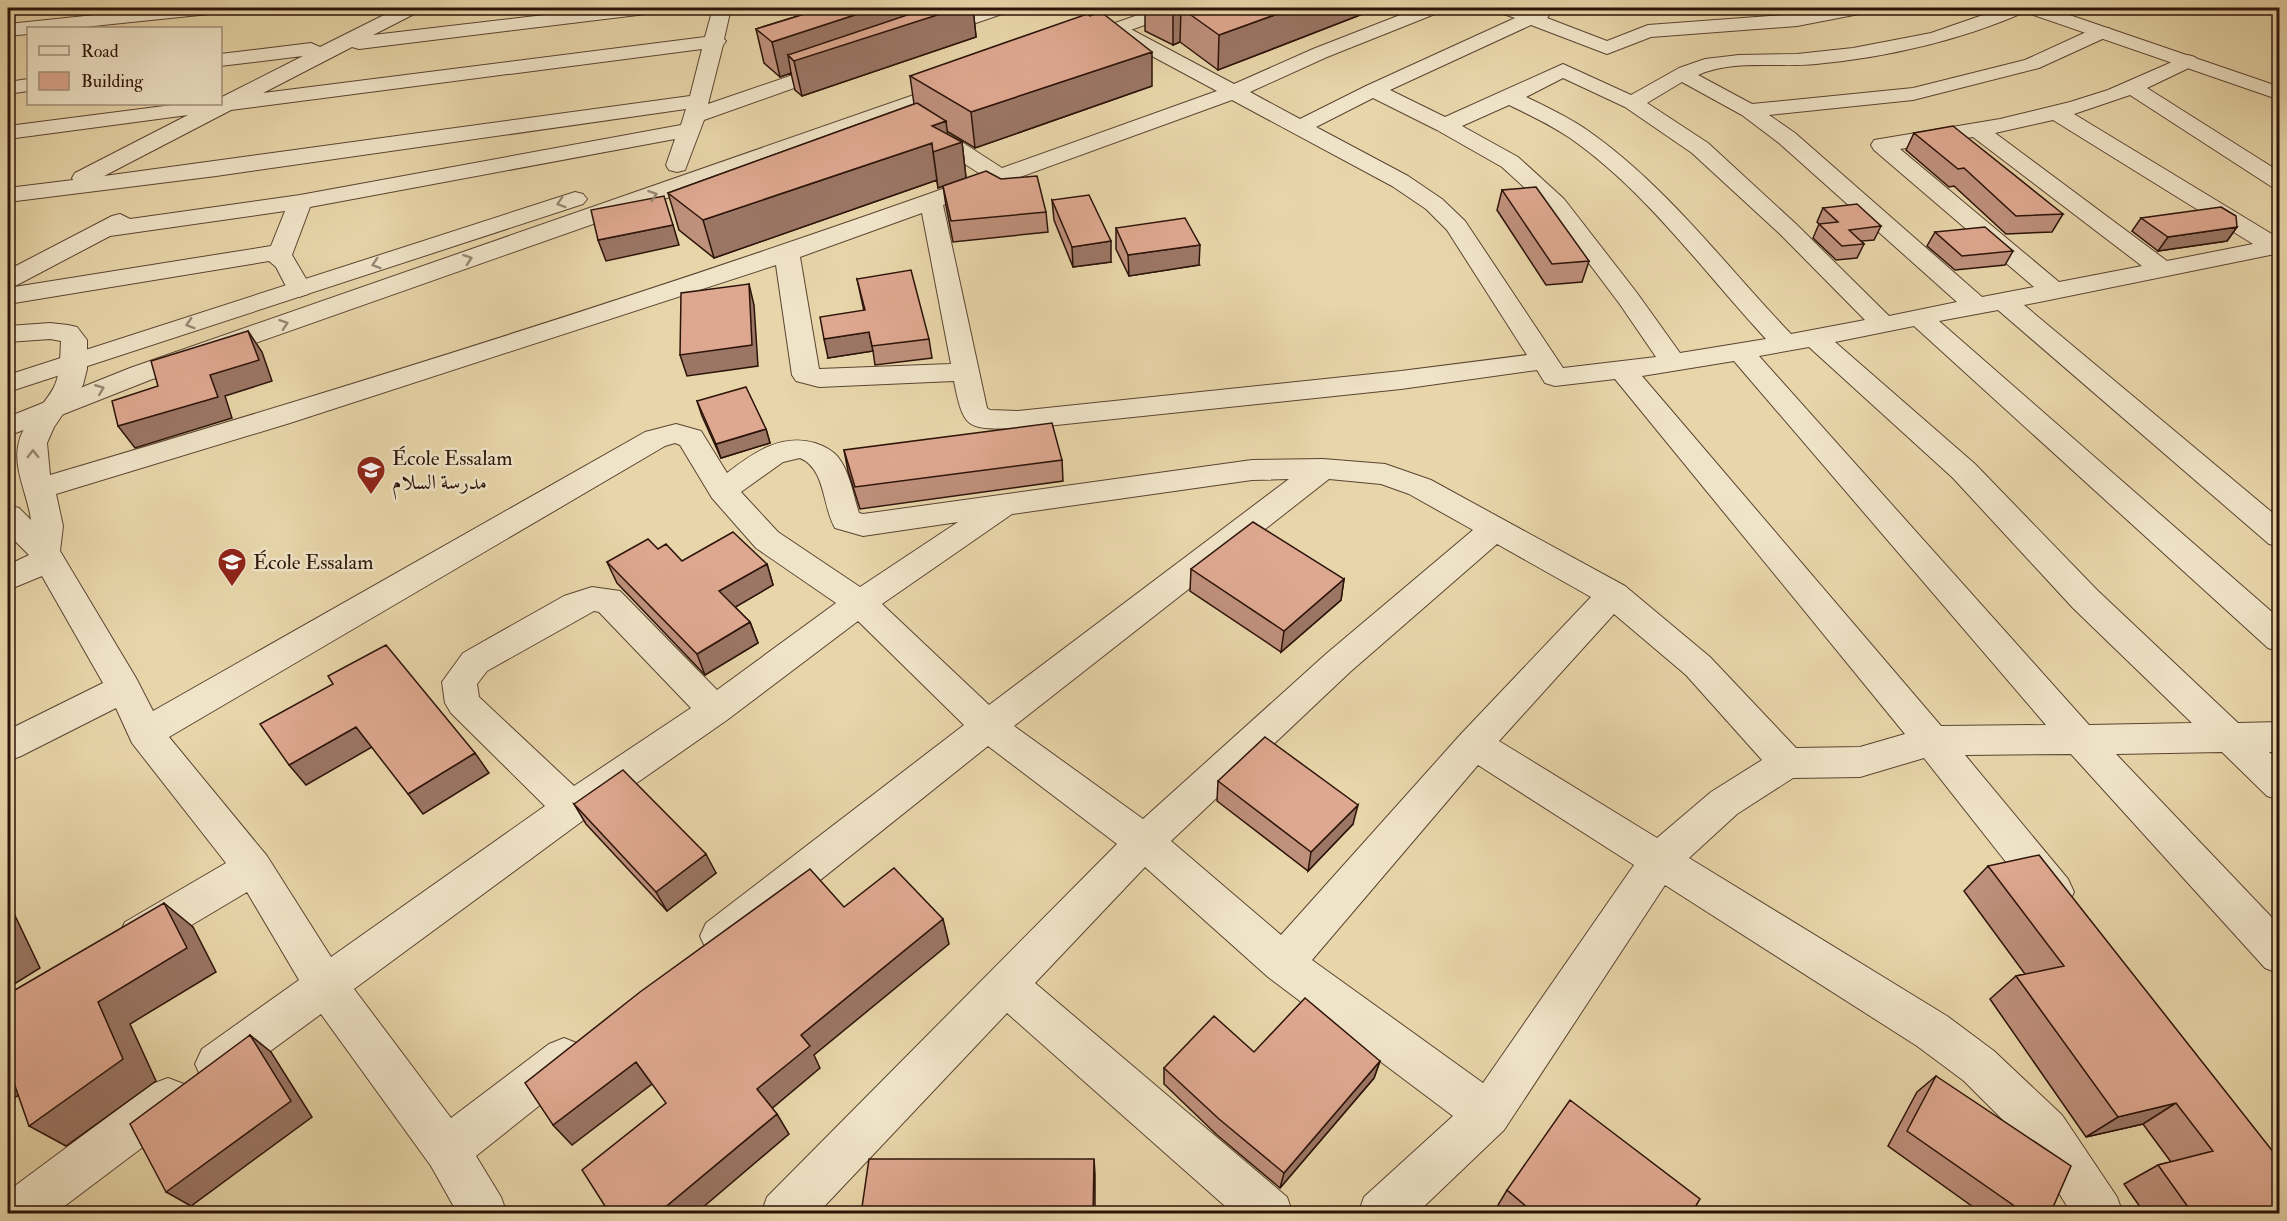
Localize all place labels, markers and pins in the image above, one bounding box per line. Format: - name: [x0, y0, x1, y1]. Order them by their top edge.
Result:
- place label: École Essalam مدرسة السلام: [392, 445, 513, 500]
- school or university icon: École Essalam مدرسة السلام: [355, 454, 387, 496]
- school or university icon: École Essalam: [216, 546, 248, 588]
- place label: École Essalam: [253, 549, 374, 576]

